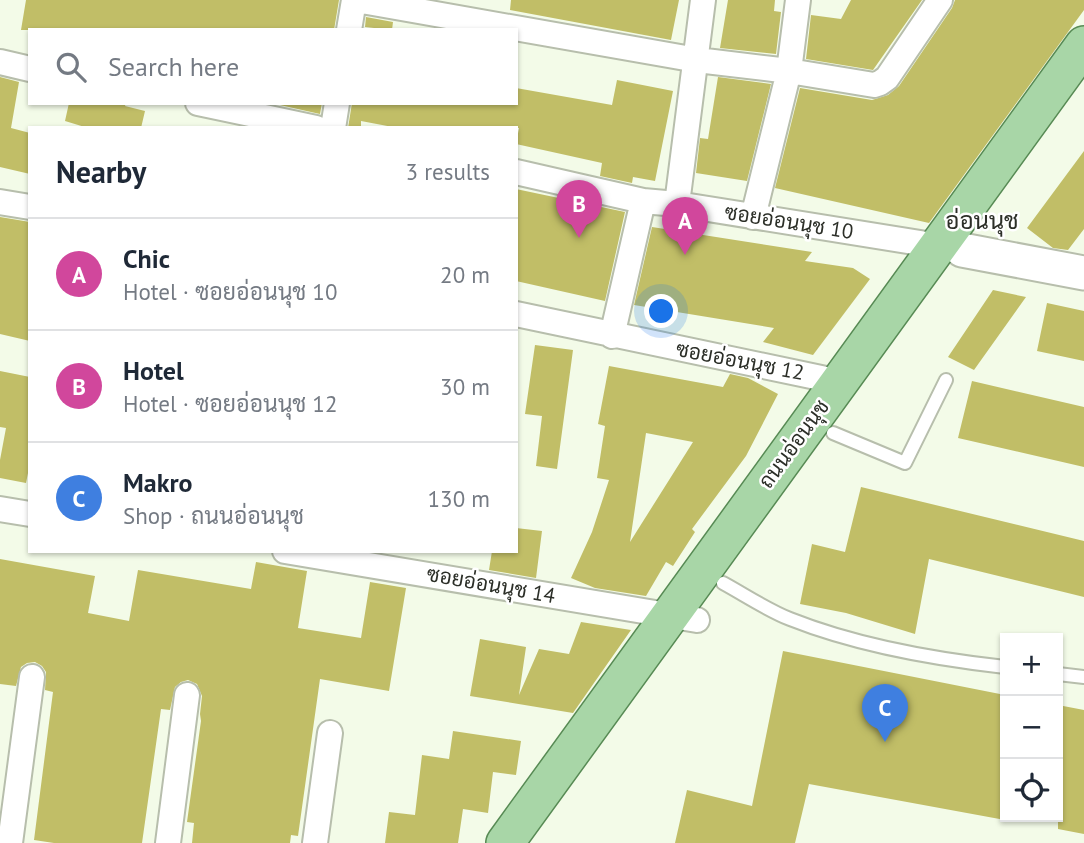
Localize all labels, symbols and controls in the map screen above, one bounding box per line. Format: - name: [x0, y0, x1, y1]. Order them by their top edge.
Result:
- search box: [28, 28, 518, 105]
- icon: search: [52, 48, 90, 86]
- text: Search here: [108, 50, 239, 83]
- text: Nearby: [56, 152, 146, 191]
- text: 3 results: [406, 157, 490, 186]
- pin: B: [556, 180, 602, 238]
- pin: A: [662, 197, 708, 255]
- street label: ซอยอ่อนนุช 10: [723, 198, 855, 246]
- district label: อ่อนนุช: [945, 205, 1019, 237]
- text: Chic: [123, 242, 170, 275]
- text: A: [72, 260, 86, 289]
- text: 20 m: [440, 260, 490, 289]
- text: Hotel · ซอยอ่อนนุช 10: [123, 277, 337, 306]
- your location: [644, 294, 678, 328]
- street label: ซอยอ่อนนุช 12: [674, 335, 806, 387]
- text: Hotel: [123, 354, 184, 387]
- text: B: [72, 372, 86, 401]
- text: 30 m: [440, 372, 490, 401]
- text: Hotel · ซอยอ่อนนุช 12: [123, 389, 337, 418]
- street label: ถนนอ่อนนุช: [752, 394, 836, 494]
- text: Makro: [123, 466, 193, 499]
- text: C: [73, 484, 85, 513]
- text: 130 m: [428, 484, 490, 513]
- text: Shop · ถนนอ่อนนุช: [123, 501, 304, 530]
- street label: ซอยอ่อนนุช 14: [425, 560, 557, 610]
- map controls: [1000, 633, 1063, 822]
- button: +: [1000, 633, 1063, 696]
- pin: C: [862, 684, 908, 742]
- button: −: [1000, 696, 1063, 759]
- button: locate: [1000, 759, 1063, 822]

